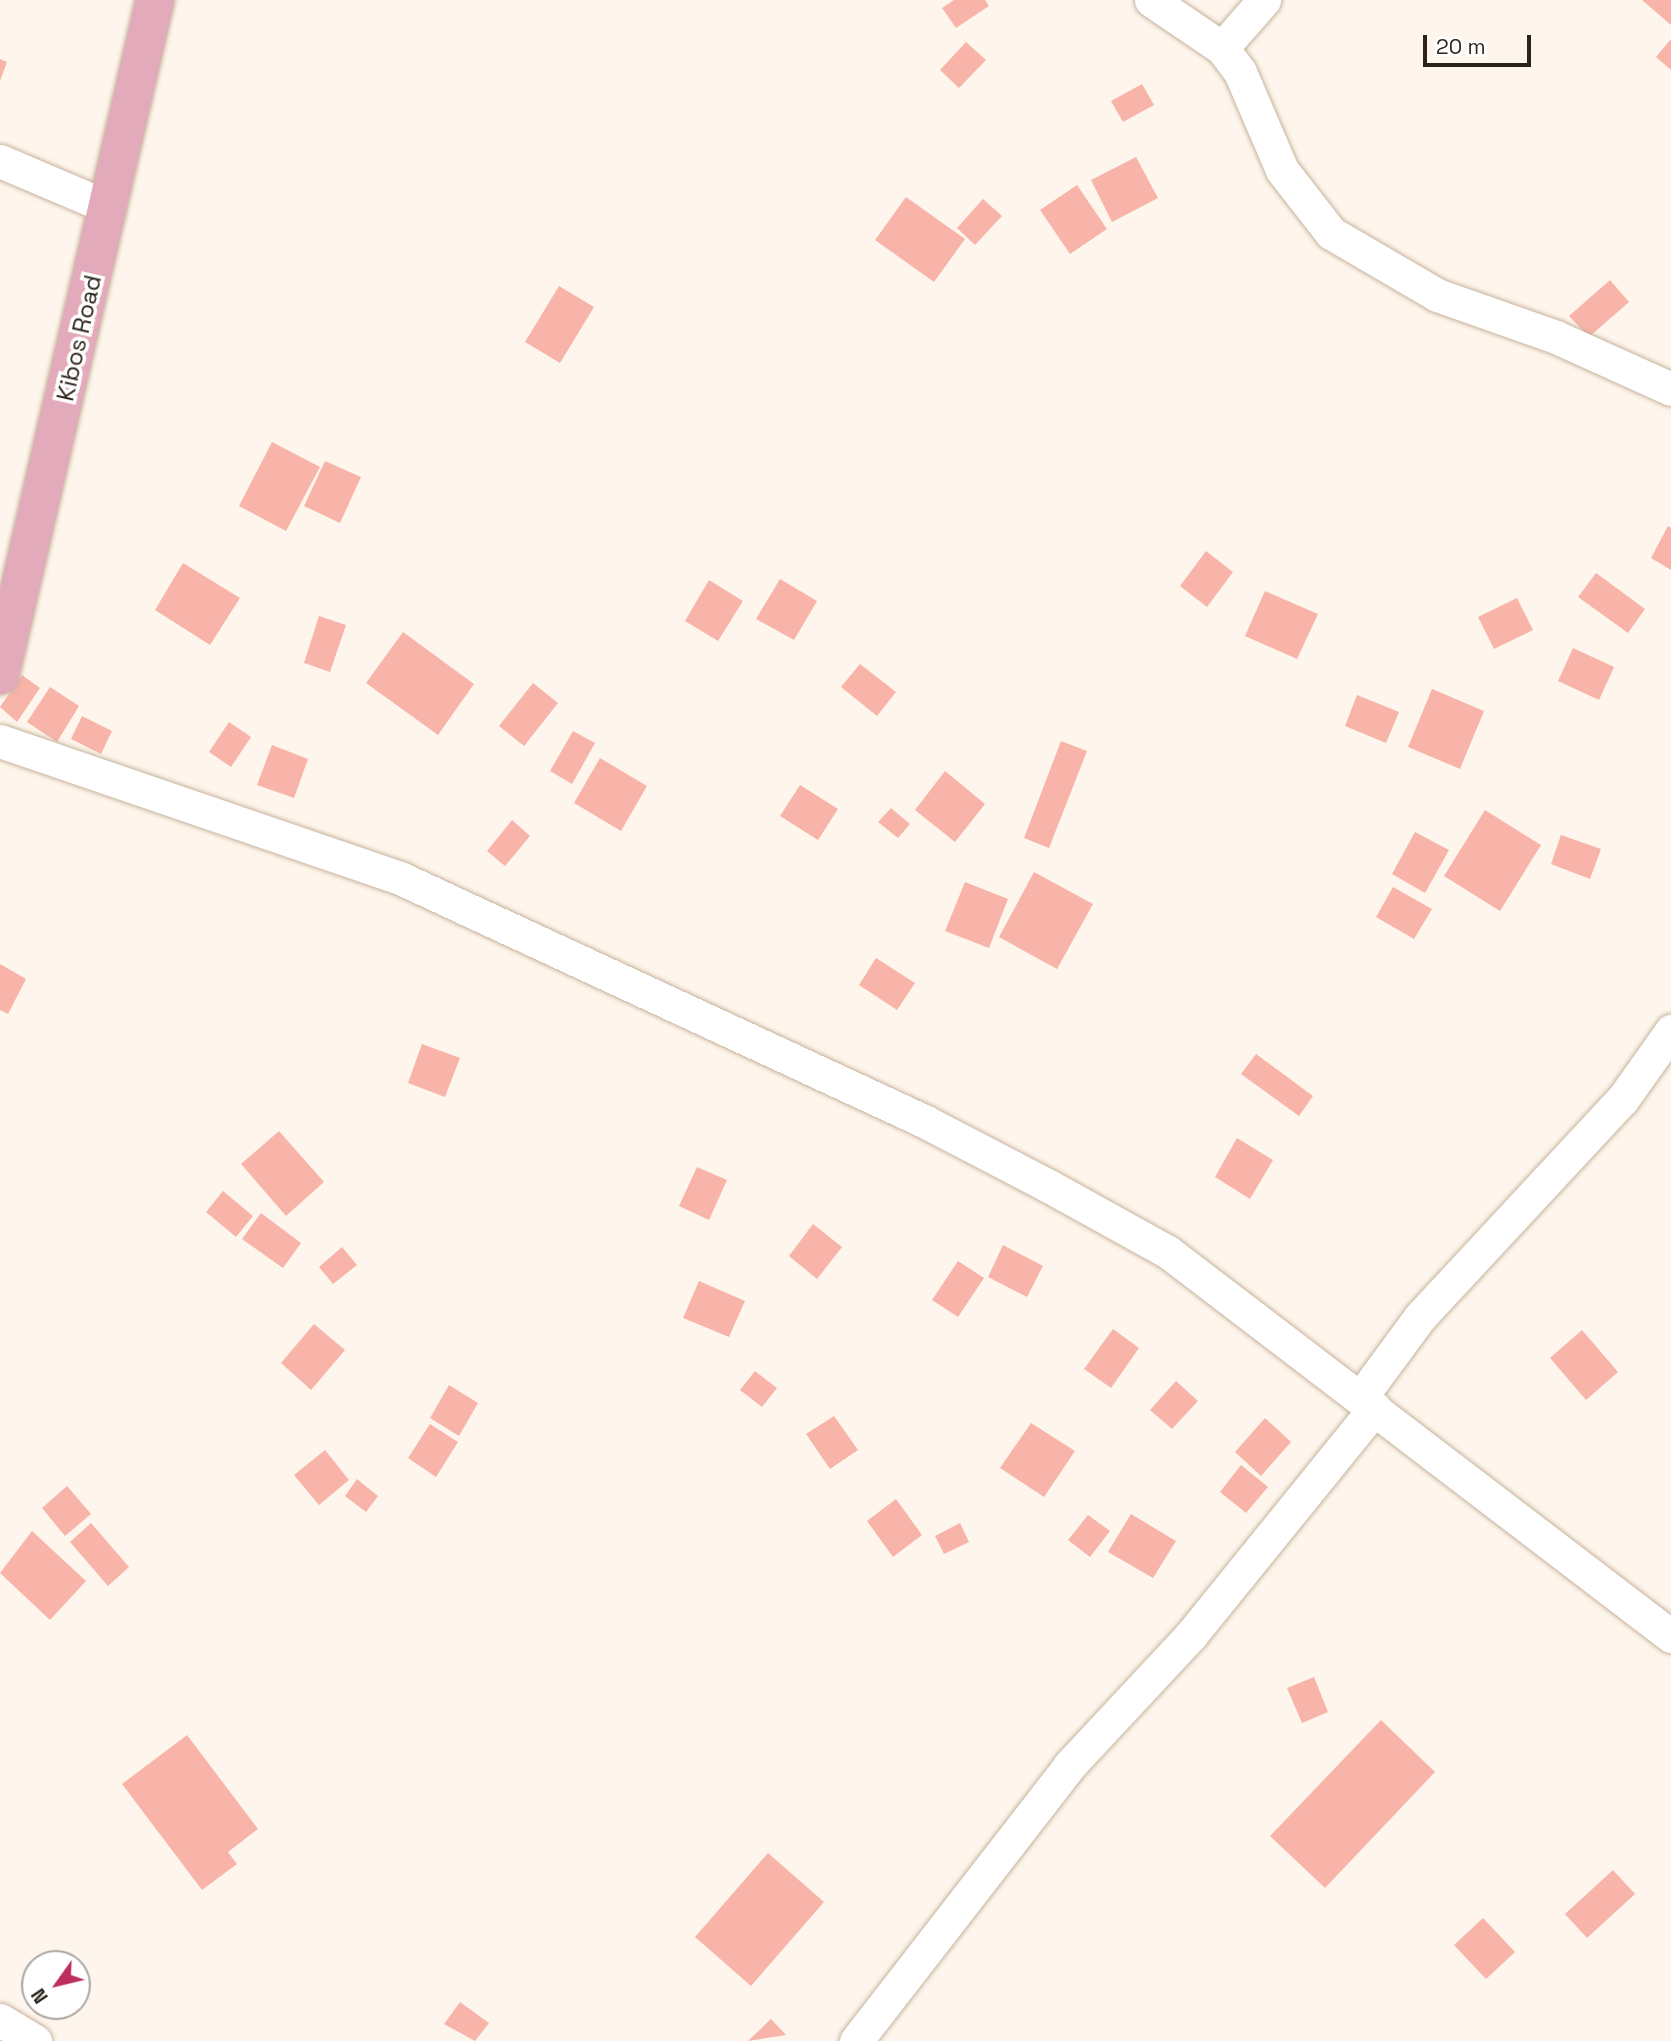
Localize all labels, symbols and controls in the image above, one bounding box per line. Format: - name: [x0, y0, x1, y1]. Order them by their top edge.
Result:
- scale bar: [1426, 21, 1534, 65]
- text: 20 m: [1436, 33, 1486, 60]
- street label: Kibos Road: [51, 272, 107, 404]
- north arrow: [21, 1950, 91, 2020]
- text: N: [26, 1984, 54, 2008]

